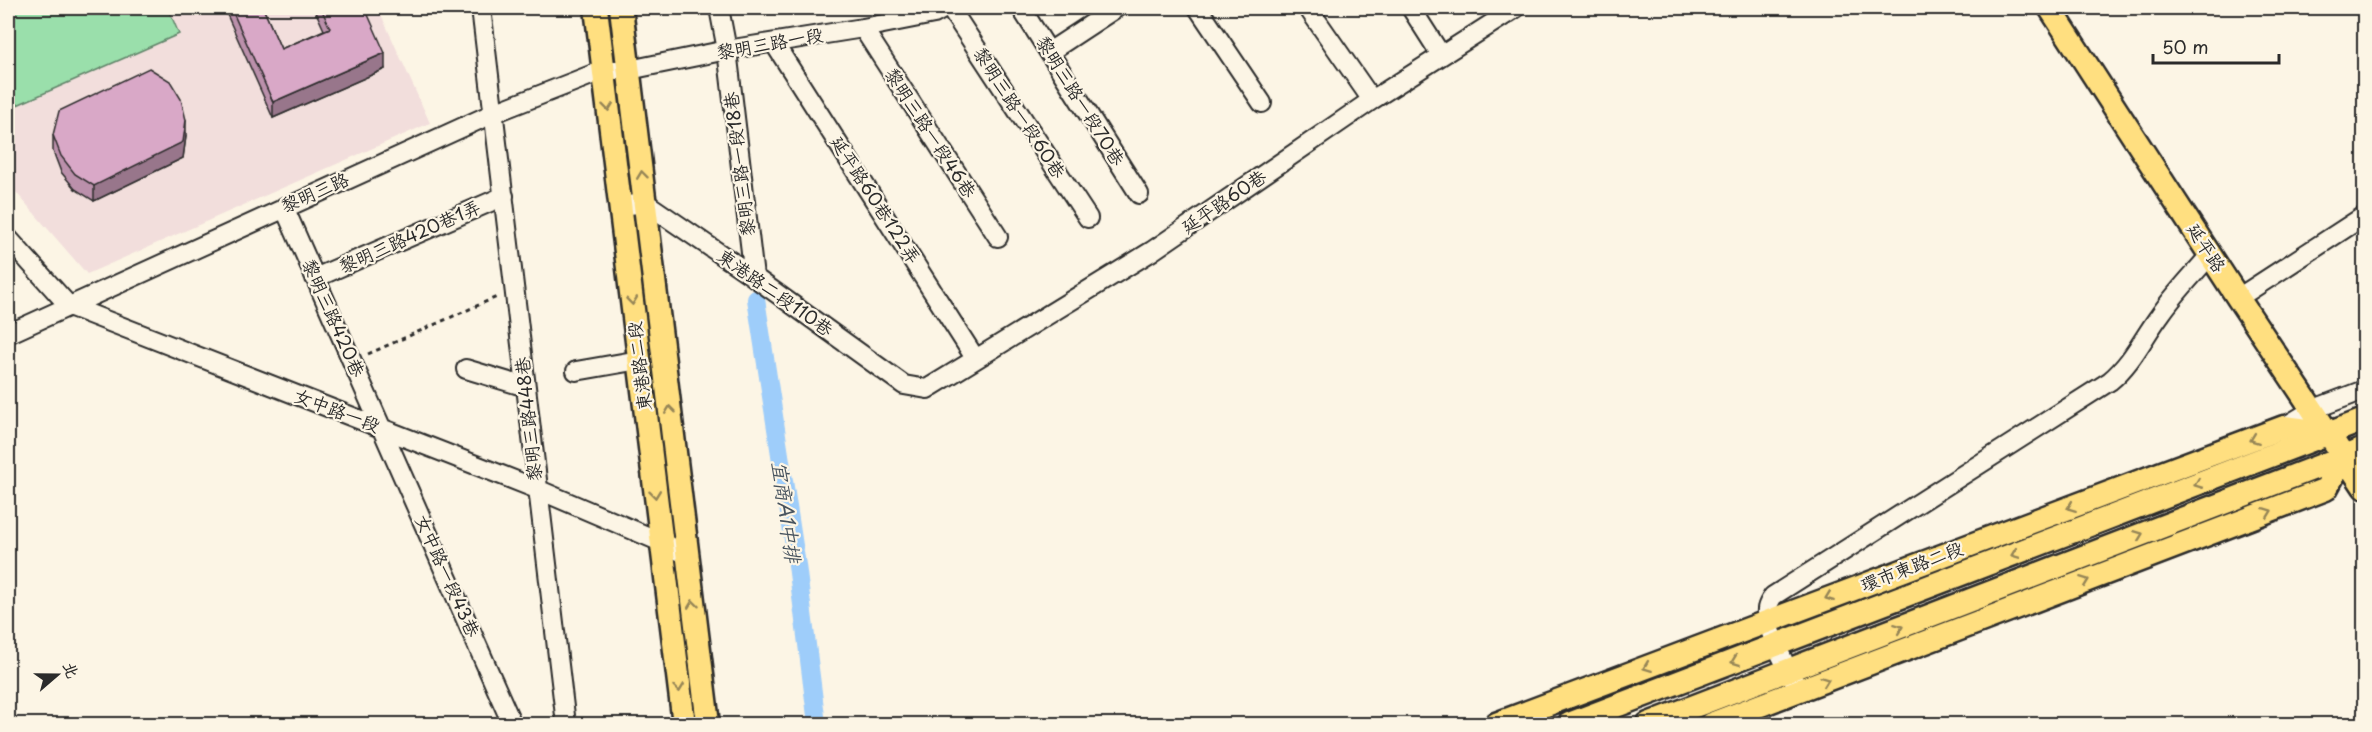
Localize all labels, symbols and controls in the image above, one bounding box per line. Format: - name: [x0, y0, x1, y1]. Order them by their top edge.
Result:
- street label: 黎明三路一段: [714, 20, 825, 65]
- scale bar: [2153, 27, 2279, 65]
- street label: 黎明三路一段70巷: [1030, 30, 1132, 171]
- text: 50 m: [2162, 33, 2209, 60]
- street label: 黎明三路一段60巷: [968, 41, 1073, 183]
- street label: 黎明三路一段46巷: [879, 62, 984, 203]
- street label: 黎明三路一段18巷: [716, 90, 761, 238]
- one-way arrow: [602, 103, 614, 112]
- street label: 延平路60巷122弄: [825, 130, 928, 269]
- street label: 延平路60巷: [1175, 162, 1271, 239]
- street label: 黎明三路: [276, 165, 353, 219]
- one-way arrow: [637, 170, 649, 179]
- street label: 黎明三路420巷1弄: [334, 192, 485, 279]
- street label: 延平路: [2181, 217, 2233, 277]
- street label: 東港路二段110巷: [712, 242, 839, 342]
- street label: 黎明三路420巷: [296, 254, 373, 381]
- one-way arrow: [625, 296, 637, 305]
- street label: 東港路二段: [620, 320, 657, 412]
- street label: 黎明三路448巷: [508, 356, 547, 483]
- street label: 女中路一段: [291, 381, 384, 438]
- one-way arrow: [664, 406, 677, 415]
- one-way arrow: [2249, 431, 2259, 444]
- water label: 宜商A1中排: [765, 459, 809, 567]
- one-way arrow: [2193, 477, 2204, 489]
- one-way arrow: [649, 490, 661, 499]
- one-way arrow: [2066, 500, 2077, 512]
- one-way arrow: [2262, 506, 2272, 519]
- street label: 女中路一段43巷: [409, 510, 487, 641]
- one-way arrow: [2133, 530, 2144, 542]
- street label: 環市東路二段: [1856, 534, 1967, 598]
- one-way arrow: [2011, 546, 2021, 559]
- one-way arrow: [2080, 576, 2090, 589]
- one-way arrow: [1825, 590, 1835, 603]
- one-way arrow: [687, 599, 700, 608]
- one-way arrow: [1892, 623, 1903, 635]
- north arrow: [27, 645, 87, 705]
- one-way arrow: [1730, 653, 1741, 666]
- text: 北: [58, 658, 86, 681]
- one-way arrow: [1642, 659, 1653, 672]
- one-way arrow: [1819, 676, 1830, 688]
- one-way arrow: [673, 683, 685, 692]

